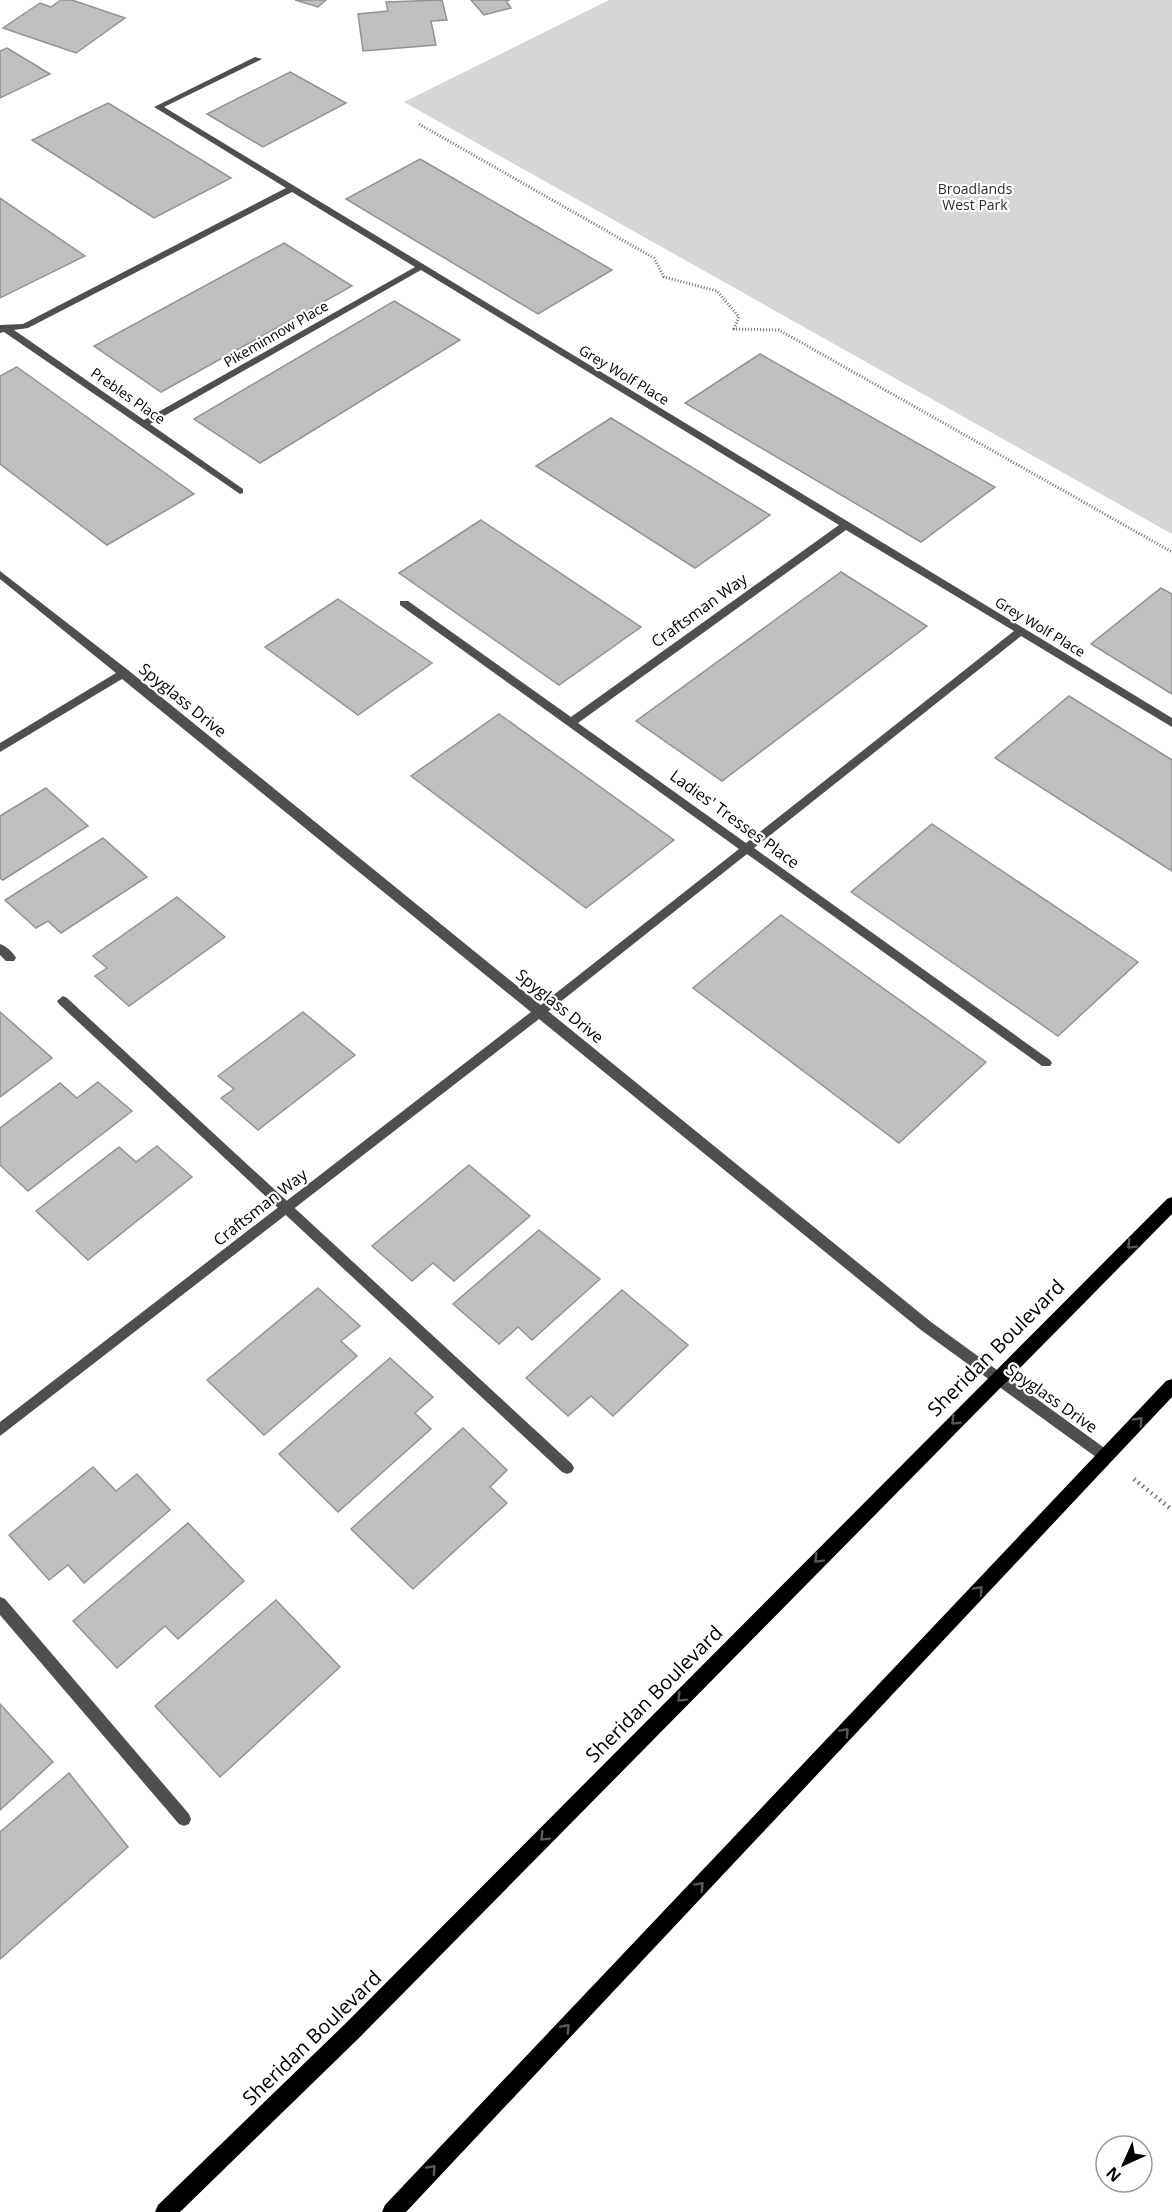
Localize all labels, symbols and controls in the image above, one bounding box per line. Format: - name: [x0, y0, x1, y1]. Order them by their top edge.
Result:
- park label: Broadlands West Park: [938, 179, 1013, 214]
- street label: Pikeminnow Place: [220, 296, 332, 371]
- street label: Grey Wolf Place: [576, 340, 673, 409]
- street label: Prebles Place: [87, 363, 169, 428]
- street label: Craftsman Way: [647, 567, 752, 652]
- street label: Grey Wolf Place: [992, 592, 1089, 661]
- street label: Spyglass Drive: [135, 658, 231, 742]
- street label: Ladies' Tresses Place: [666, 765, 804, 873]
- street label: Spyglass Drive: [512, 964, 608, 1048]
- street label: Craftsman Way: [208, 1163, 312, 1251]
- one-way arrow: [1127, 1238, 1138, 1249]
- street label: Sheridan Boulevard: [921, 1273, 1070, 1422]
- street label: Spyglass Drive: [1002, 1358, 1102, 1438]
- one-way arrow: [951, 1414, 962, 1424]
- one-way arrow: [1131, 1418, 1142, 1429]
- one-way arrow: [814, 1553, 825, 1563]
- one-way arrow: [972, 1587, 983, 1597]
- street label: Sheridan Boulevard: [579, 1619, 728, 1768]
- one-way arrow: [677, 1692, 688, 1702]
- one-way arrow: [838, 1728, 849, 1739]
- one-way arrow: [540, 1831, 551, 1841]
- one-way arrow: [692, 1882, 703, 1893]
- street label: Sheridan Boulevard: [236, 1964, 387, 2111]
- one-way arrow: [559, 2024, 570, 2034]
- north arrow: [1094, 2134, 1154, 2194]
- text: N: [1101, 2162, 1126, 2187]
- one-way arrow: [425, 2166, 436, 2176]

